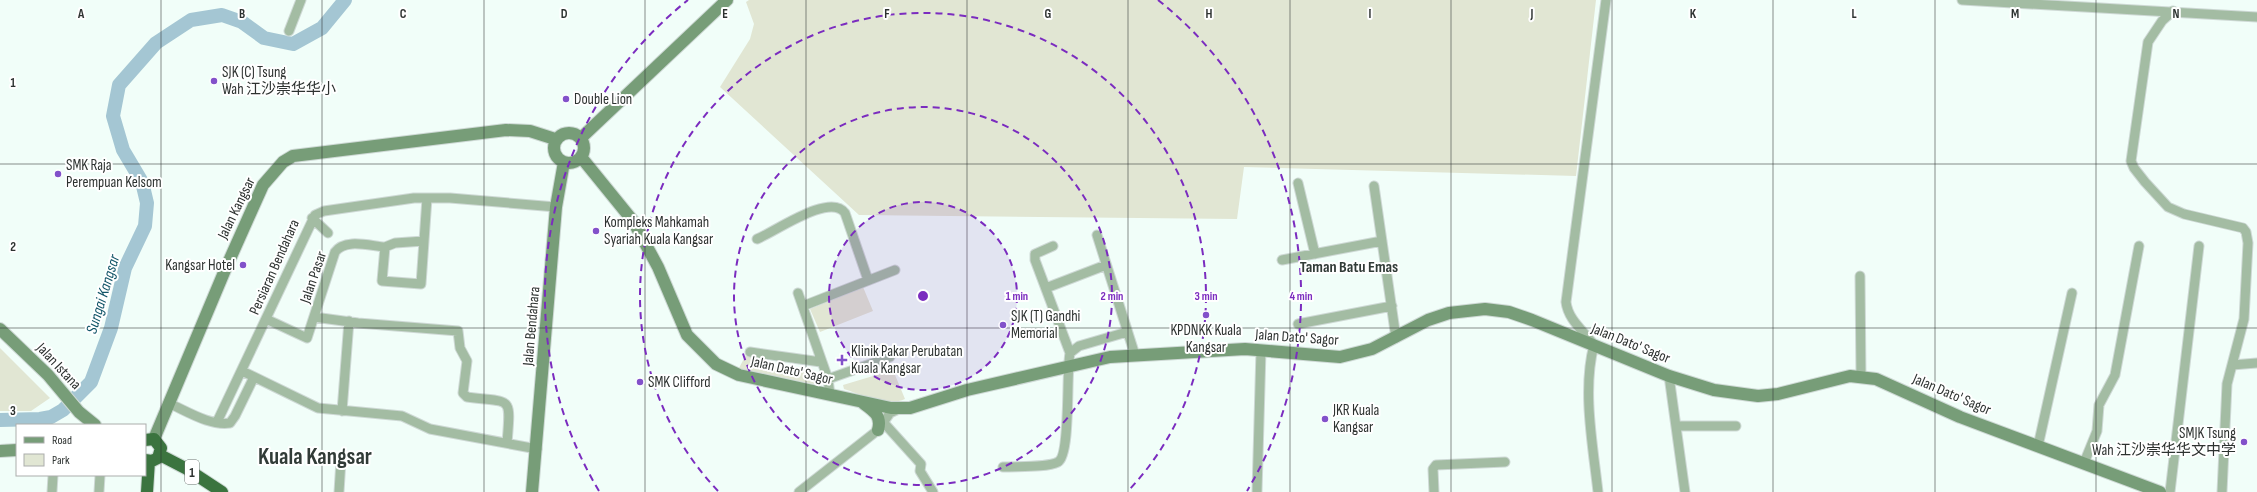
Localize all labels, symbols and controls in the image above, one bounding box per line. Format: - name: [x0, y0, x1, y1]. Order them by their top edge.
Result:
- text: A: [77, 6, 85, 22]
- text: B: [239, 6, 245, 22]
- text: C: [400, 6, 407, 22]
- text: D: [561, 6, 568, 22]
- text: E: [722, 6, 728, 22]
- text: F: [884, 6, 890, 22]
- text: G: [1045, 6, 1052, 22]
- text: H: [1206, 6, 1213, 22]
- text: I: [1369, 6, 1372, 22]
- text: J: [1530, 6, 1534, 22]
- text: K: [1690, 6, 1697, 22]
- text: L: [1851, 6, 1857, 22]
- text: M: [2011, 6, 2019, 22]
- text: N: [2173, 6, 2180, 22]
- place label: SJK (C) Tsung Wah 江沙崇华华小: [222, 63, 336, 99]
- text: 1: [10, 75, 16, 91]
- marker: SJK (C) Tsung Wah 江沙崇华华小: [209, 76, 219, 86]
- place label: Double Lion: [574, 90, 632, 109]
- marker: Double Lion: [561, 94, 571, 104]
- place label: SMK Raja Perempuan Kelsom: [66, 156, 162, 192]
- marker: SMK Raja Perempuan Kelsom: [53, 169, 63, 179]
- street label: Jalan Kangsar: [213, 174, 260, 243]
- place label: Kompleks Mahkamah Syariah Kuala Kangsar: [604, 213, 714, 249]
- street label: Persiaran Bendahara: [245, 216, 304, 318]
- marker: Kompleks Mahkamah Syariah Kuala Kangsar: [591, 226, 601, 236]
- text: 2: [10, 239, 16, 255]
- street label: Jalan Pasar: [295, 248, 331, 307]
- water label: Sungai Kangsar: [82, 252, 125, 336]
- place label: Kangsar Hotel: [165, 256, 235, 275]
- district label: Taman Batu Emas: [1300, 258, 1398, 277]
- marker: Kangsar Hotel: [238, 260, 248, 270]
- street label: Jalan Bendahara: [518, 285, 544, 367]
- centre of rings: [916, 289, 930, 303]
- text: 1 min: [1006, 289, 1028, 304]
- text: 2 min: [1101, 289, 1123, 304]
- text: 3 min: [1195, 289, 1217, 304]
- text: 4 min: [1289, 289, 1313, 304]
- place label: SJK (T) Gandhi Memorial: [1011, 307, 1081, 343]
- marker: KPDNKK Kuala Kangsar: [1201, 310, 1211, 320]
- street label: Jalan Dato' Sagor: [1588, 319, 1674, 368]
- marker: SJK (T) Gandhi Memorial: [998, 320, 1008, 330]
- place label: KPDNKK Kuala Kangsar: [1170, 321, 1242, 357]
- street label: Jalan Dato' Sagor: [1254, 325, 1340, 350]
- street label: Jalan Istana: [32, 338, 85, 394]
- place label: Klinik Pakar Perubatan Kuala Kangsar: [851, 342, 963, 378]
- street label: Jalan Dato' Sagor: [748, 352, 835, 389]
- marker: Klinik Pakar Perubatan Kuala Kangsar: [836, 354, 848, 366]
- street label: Jalan Dato' Sagor: [1909, 369, 1995, 420]
- place label: SMK Clifford: [648, 373, 711, 392]
- marker: SMK Clifford: [635, 377, 645, 387]
- place label: JKR Kuala Kangsar: [1332, 401, 1380, 437]
- text: 3: [10, 403, 16, 419]
- marker: JKR Kuala Kangsar: [1320, 414, 1330, 424]
- legend: [16, 424, 146, 476]
- place label: SMJK Tsung Wah 江沙崇华华文中学: [2092, 424, 2236, 460]
- text: Road: [52, 433, 72, 448]
- marker: SMJK Tsung Wah 江沙崇华华文中学: [2239, 437, 2249, 447]
- district label: Kuala Kangsar: [258, 443, 372, 471]
- text: Park: [52, 453, 70, 468]
- road number: 1: [185, 460, 199, 484]

